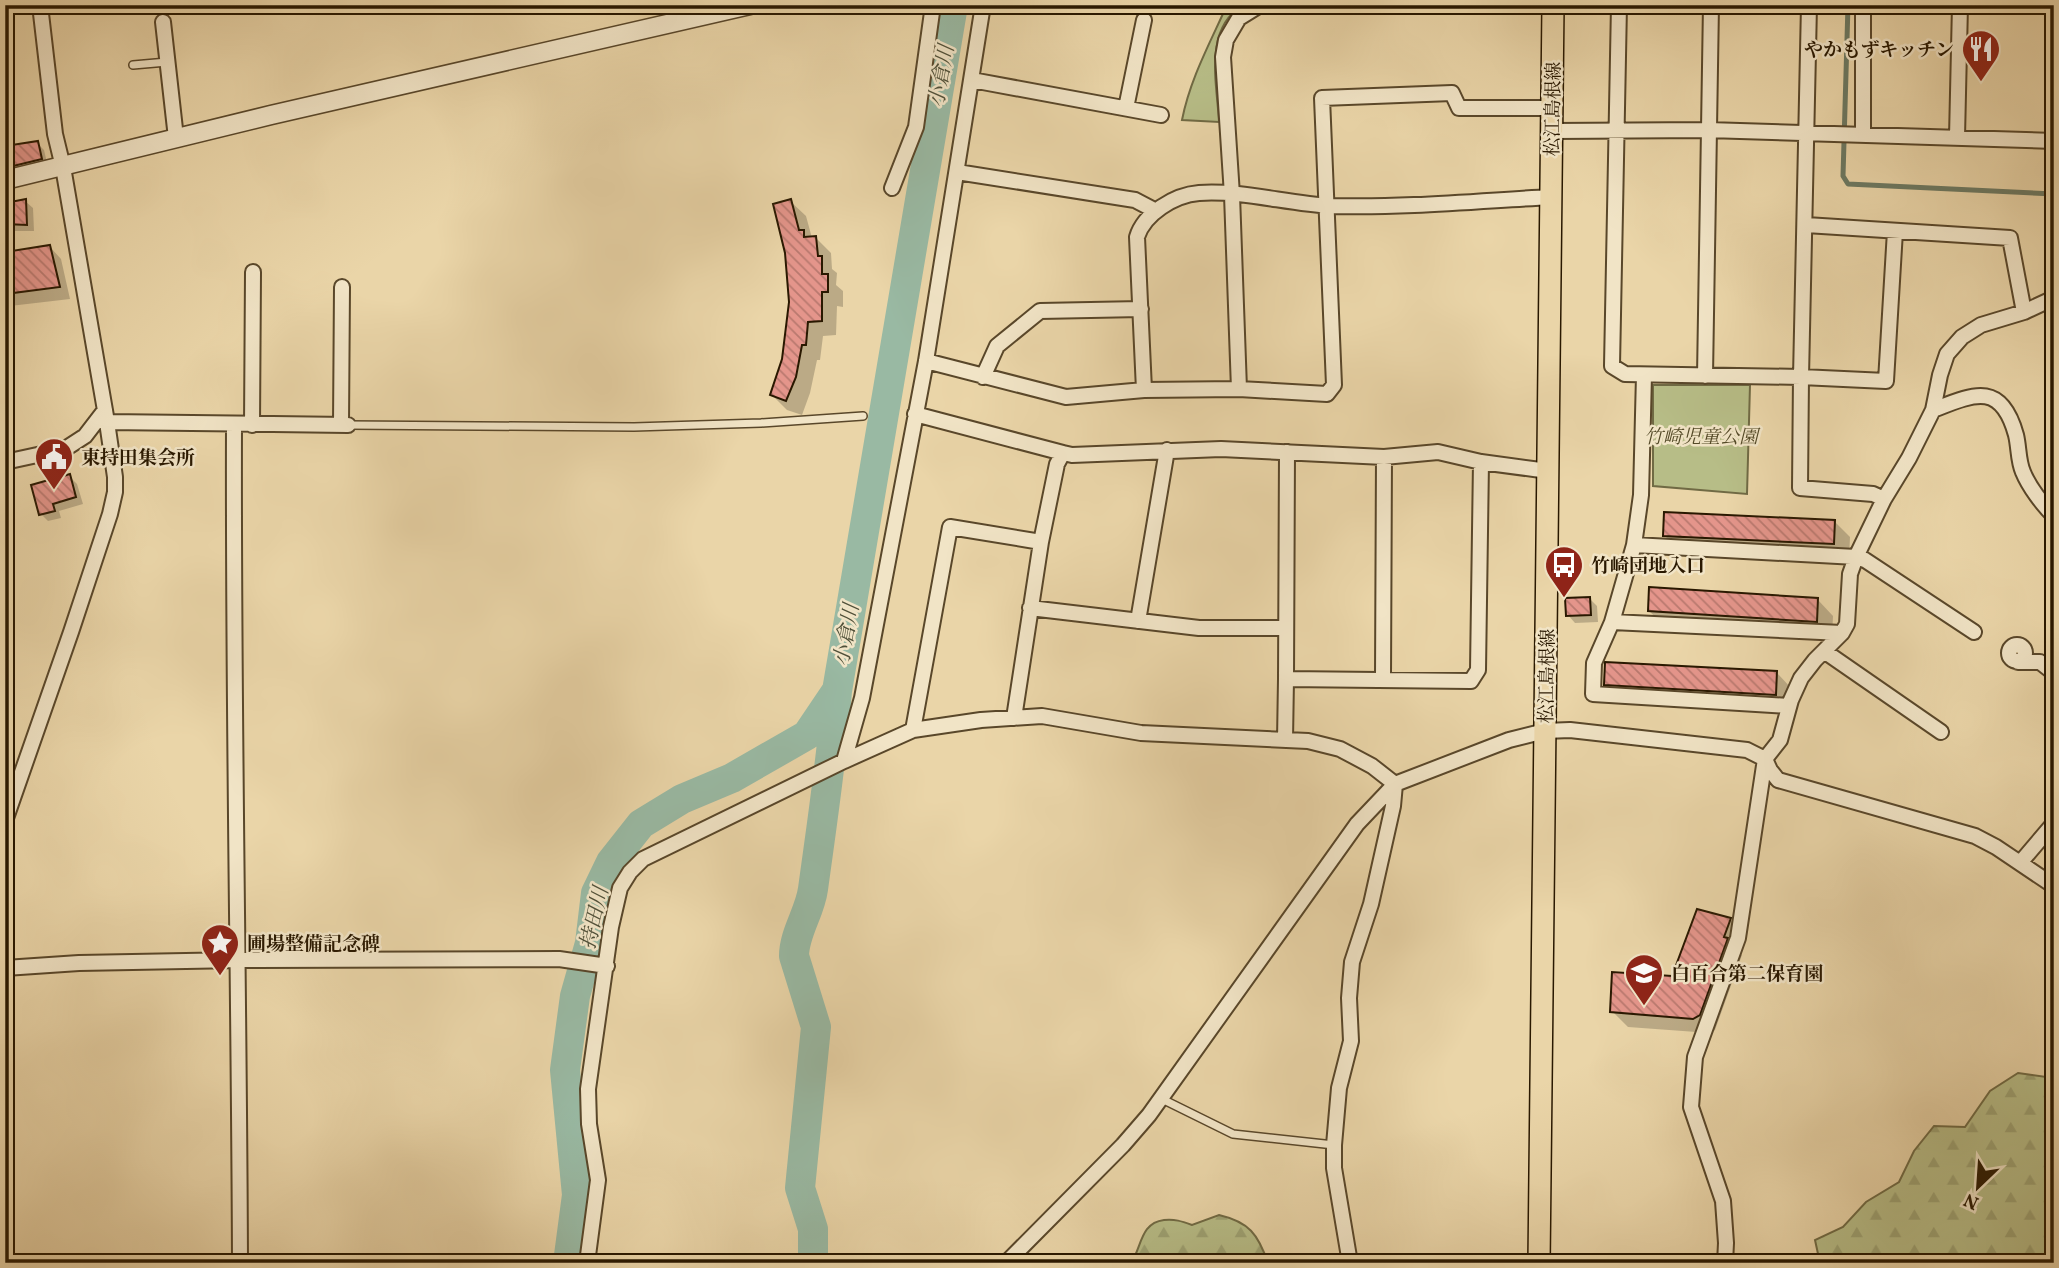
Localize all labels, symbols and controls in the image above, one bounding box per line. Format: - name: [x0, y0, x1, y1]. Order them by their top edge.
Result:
- restaurant icon: やかもずキッチン: [1960, 28, 2002, 83]
- place label: やかもずキッチン: [1804, 38, 1954, 64]
- water label: 小倉川: [923, 41, 963, 110]
- street label: 松江島根線: [1540, 61, 1568, 157]
- park label: 竹崎児童公園: [1644, 425, 1761, 451]
- public building icon: 東持田集会所: [33, 436, 75, 491]
- place label: 東持田集会所: [81, 446, 195, 472]
- bus stop icon: 竹崎団地入口: [1543, 544, 1585, 599]
- place label: 竹崎団地入口: [1591, 554, 1705, 580]
- water label: 小倉川: [828, 600, 868, 669]
- street label: 松江島根線: [1534, 628, 1562, 724]
- water label: 持田川: [574, 882, 617, 952]
- place icon: 圃場整備記念碑: [199, 922, 241, 977]
- place label: 圃場整備記念碑: [247, 932, 380, 958]
- school or university icon: 白百合第二保育園: [1623, 952, 1665, 1007]
- place label: 白百合第二保育園: [1671, 962, 1823, 988]
- north arrow: [1944, 1152, 2014, 1222]
- text: N: [1960, 1186, 1983, 1215]

